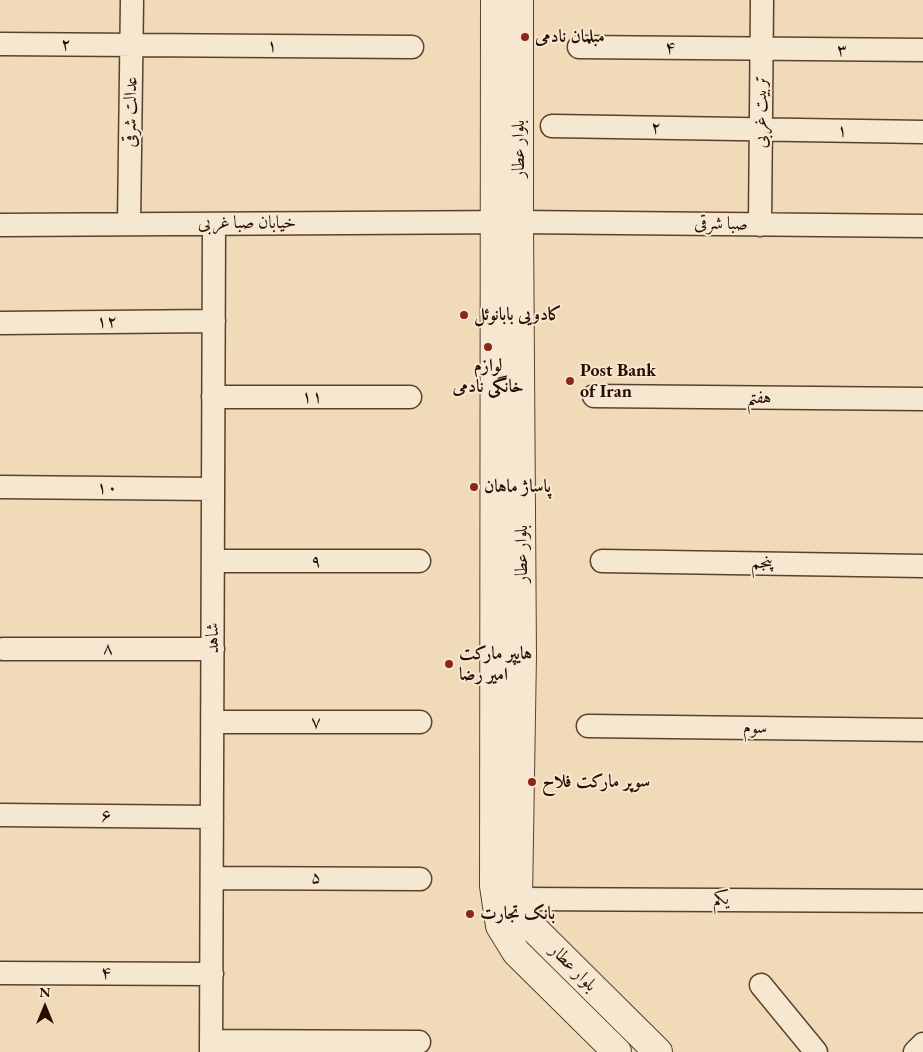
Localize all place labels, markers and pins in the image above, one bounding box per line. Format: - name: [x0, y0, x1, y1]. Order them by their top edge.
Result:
- place label: مبلمان نادمی: [535, 26, 605, 48]
- marker: مبلمان نادمی: [519, 31, 531, 43]
- place label: کادویی بابانوئل: [474, 304, 562, 326]
- marker: کادویی بابانوئل: [458, 309, 470, 321]
- marker: لوازم خانگی نادمی: [482, 341, 494, 353]
- place label: لوازم خانگی نادمی: [452, 355, 524, 398]
- place label: Post Bank of Iran: [580, 360, 656, 402]
- marker: Post Bank of Iran: [564, 375, 576, 387]
- place label: پاساژ ماهان: [484, 476, 551, 498]
- marker: پاساژ ماهان: [468, 481, 480, 493]
- place label: هایپر مارکت امیر رضا: [459, 643, 532, 686]
- marker: هایپر مارکت امیر رضا: [443, 658, 455, 670]
- place label: سوپر مارکت فلاح: [542, 771, 650, 793]
- marker: سوپر مارکت فلاح: [526, 776, 538, 788]
- place label: بانک تجارت: [480, 903, 555, 925]
- marker: بانک تجارت: [464, 908, 476, 920]

